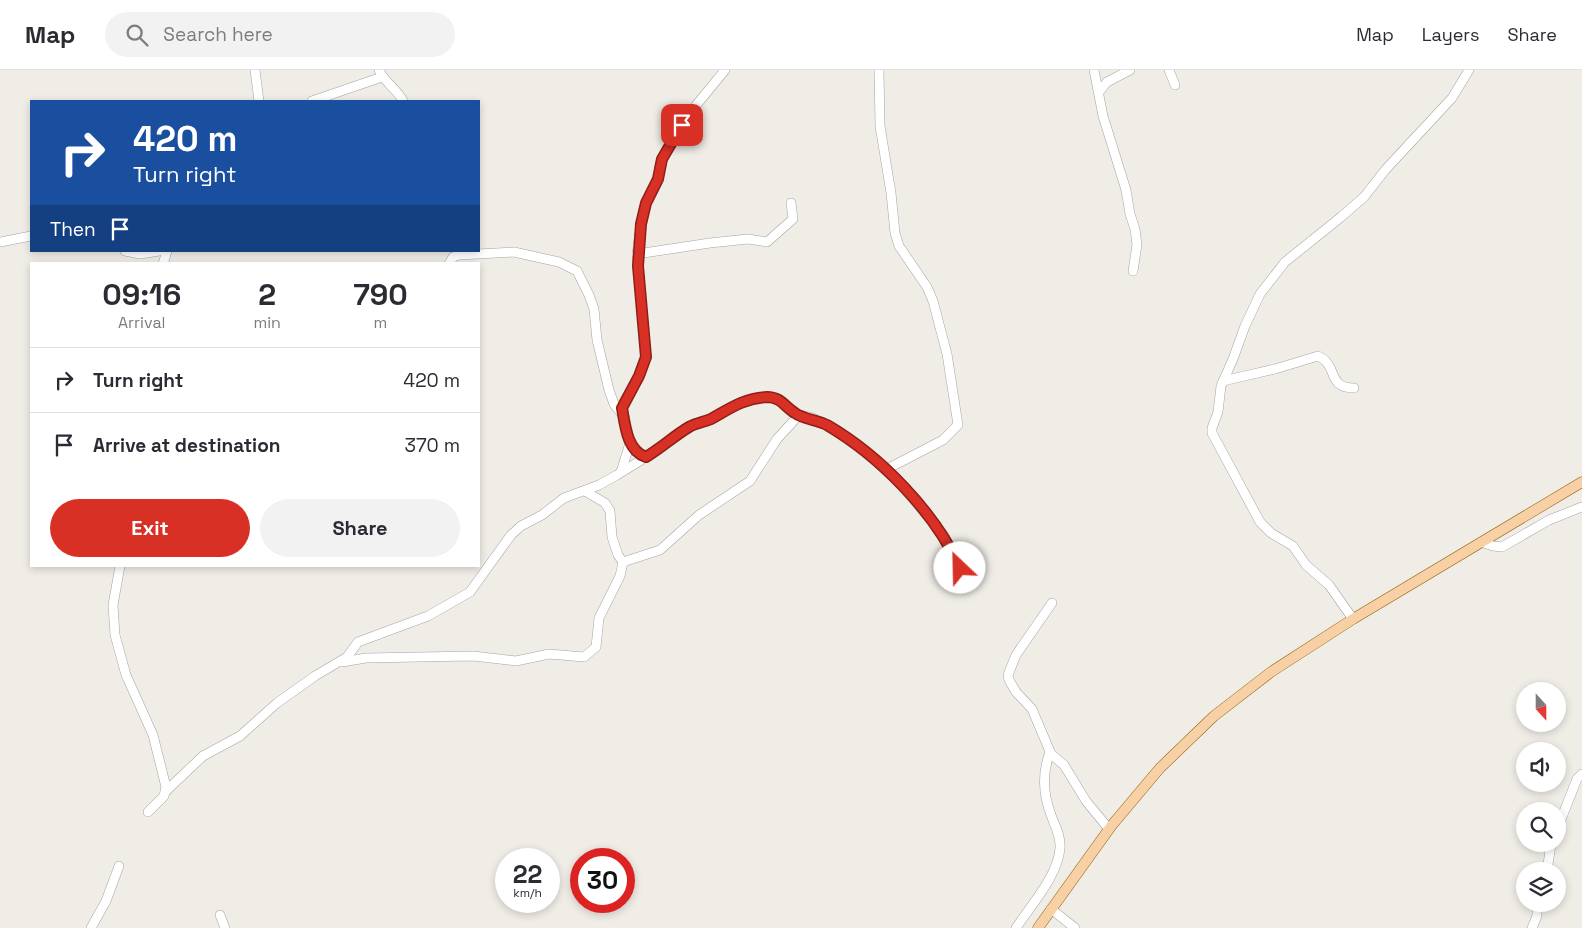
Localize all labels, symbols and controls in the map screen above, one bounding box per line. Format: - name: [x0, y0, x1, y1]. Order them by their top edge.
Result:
- search box: [105, 12, 455, 57]
- text: Map: [25, 19, 75, 50]
- icon: search: [123, 21, 151, 49]
- text: Search here: [163, 22, 273, 47]
- text: Map: [1356, 23, 1394, 46]
- text: Layers: [1422, 23, 1479, 46]
- text: Share: [1507, 23, 1557, 46]
- pin: [661, 104, 703, 146]
- icon: arrive: [668, 111, 696, 139]
- text: 420 m: [133, 117, 238, 161]
- icon: right: [50, 120, 115, 185]
- text: Turn right: [133, 160, 236, 188]
- icon: arrive: [106, 215, 134, 243]
- text: Then: [50, 217, 96, 242]
- text: 09:16: [102, 275, 181, 314]
- text: 2: [258, 275, 276, 314]
- text: 790: [353, 275, 408, 314]
- text: Arrival: [118, 312, 166, 333]
- text: min: [253, 312, 281, 333]
- text: m: [374, 312, 387, 333]
- icon: right: [50, 366, 78, 394]
- text: Turn right: [93, 368, 183, 393]
- text: 420 m: [403, 368, 460, 393]
- icon: arrive: [50, 431, 78, 459]
- text: Arrive at destination: [93, 433, 281, 458]
- text: 370 m: [405, 433, 460, 458]
- button: Exit: [50, 499, 250, 557]
- button: Share: [260, 499, 460, 557]
- position arrow: [933, 541, 985, 593]
- north arrow: [1516, 682, 1566, 732]
- map controls: [1516, 682, 1566, 912]
- button: sound: [1516, 742, 1566, 792]
- button: search: [1516, 802, 1566, 852]
- speed limit sign: 30: [570, 848, 635, 913]
- text: 22: [513, 858, 542, 890]
- button: layers: [1516, 862, 1566, 912]
- text: km/h: [513, 885, 542, 901]

